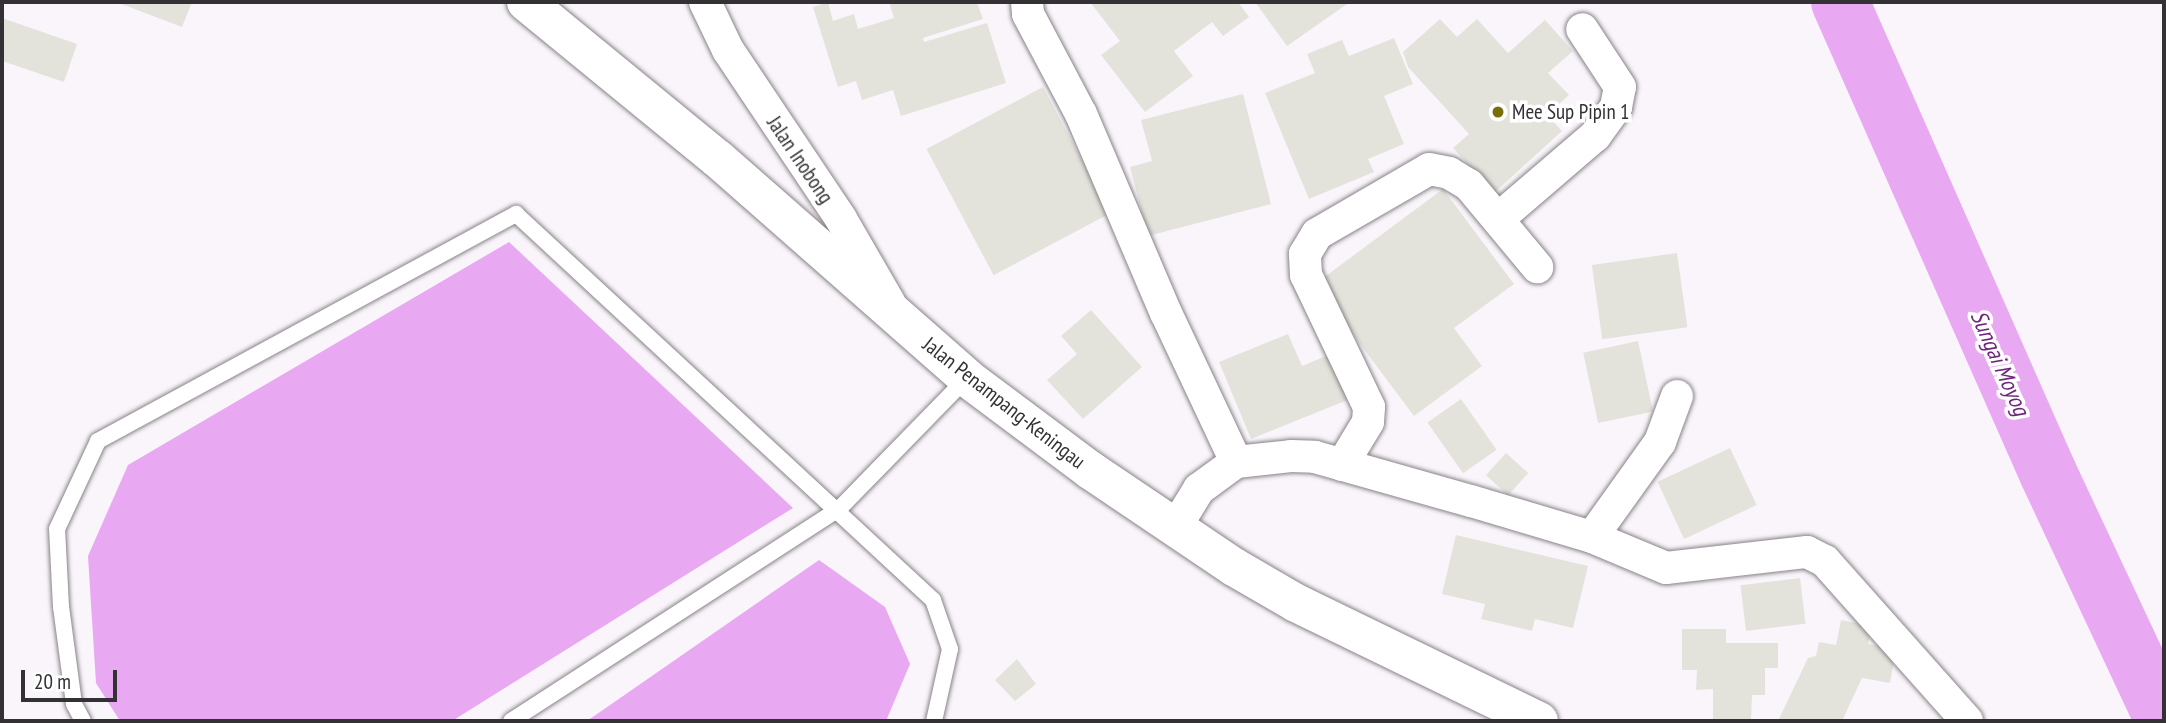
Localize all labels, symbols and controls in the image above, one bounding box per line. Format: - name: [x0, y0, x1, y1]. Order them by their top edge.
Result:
- place label: Mee Sup Pipin 1: [1512, 99, 1630, 125]
- marker: Mee Sup Pipin 1: [1490, 104, 1506, 120]
- street label: Jalan Inobong: [762, 111, 838, 209]
- water label: Sungai Moyog: [1965, 306, 2035, 420]
- street label: Jalan Penampang-Keningau: [918, 332, 1090, 474]
- scale bar: [24, 656, 121, 700]
- text: 20 m: [34, 668, 71, 695]

